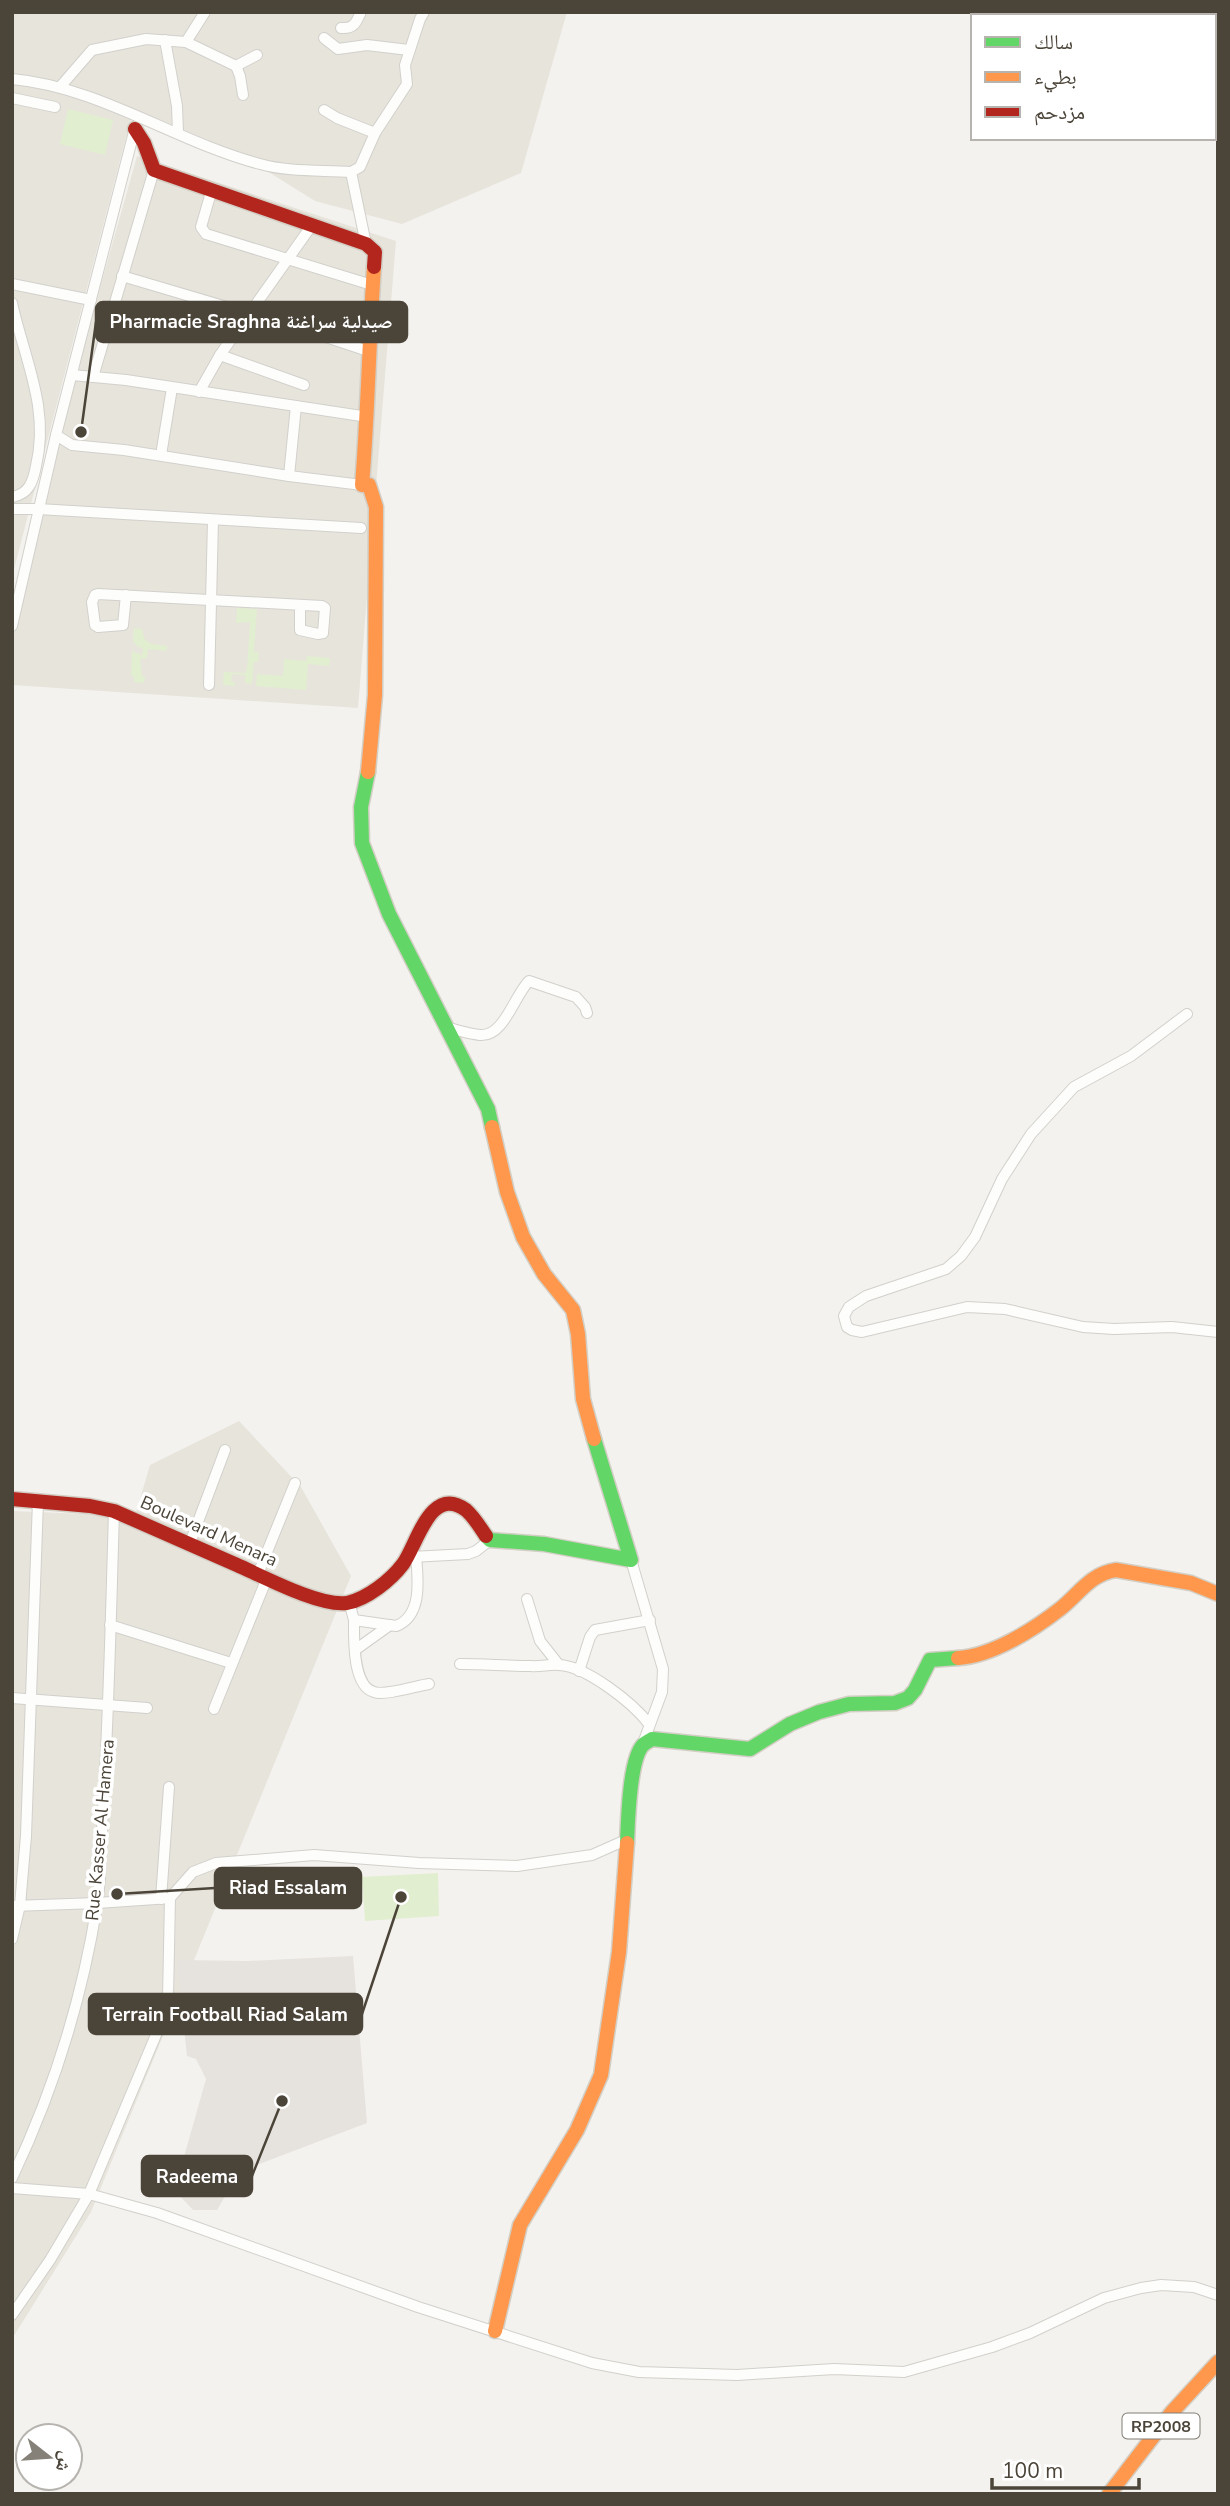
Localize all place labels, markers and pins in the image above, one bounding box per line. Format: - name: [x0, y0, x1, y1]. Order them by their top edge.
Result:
- callout: Pharmacie Sraghna صيدلية سراغنة: [96, 302, 407, 342]
- callout: Riad Essalam: [215, 1868, 361, 1908]
- callout: Terrain Football Riad Salam: [89, 1994, 362, 2034]
- callout: Radeema: [142, 2156, 252, 2196]

